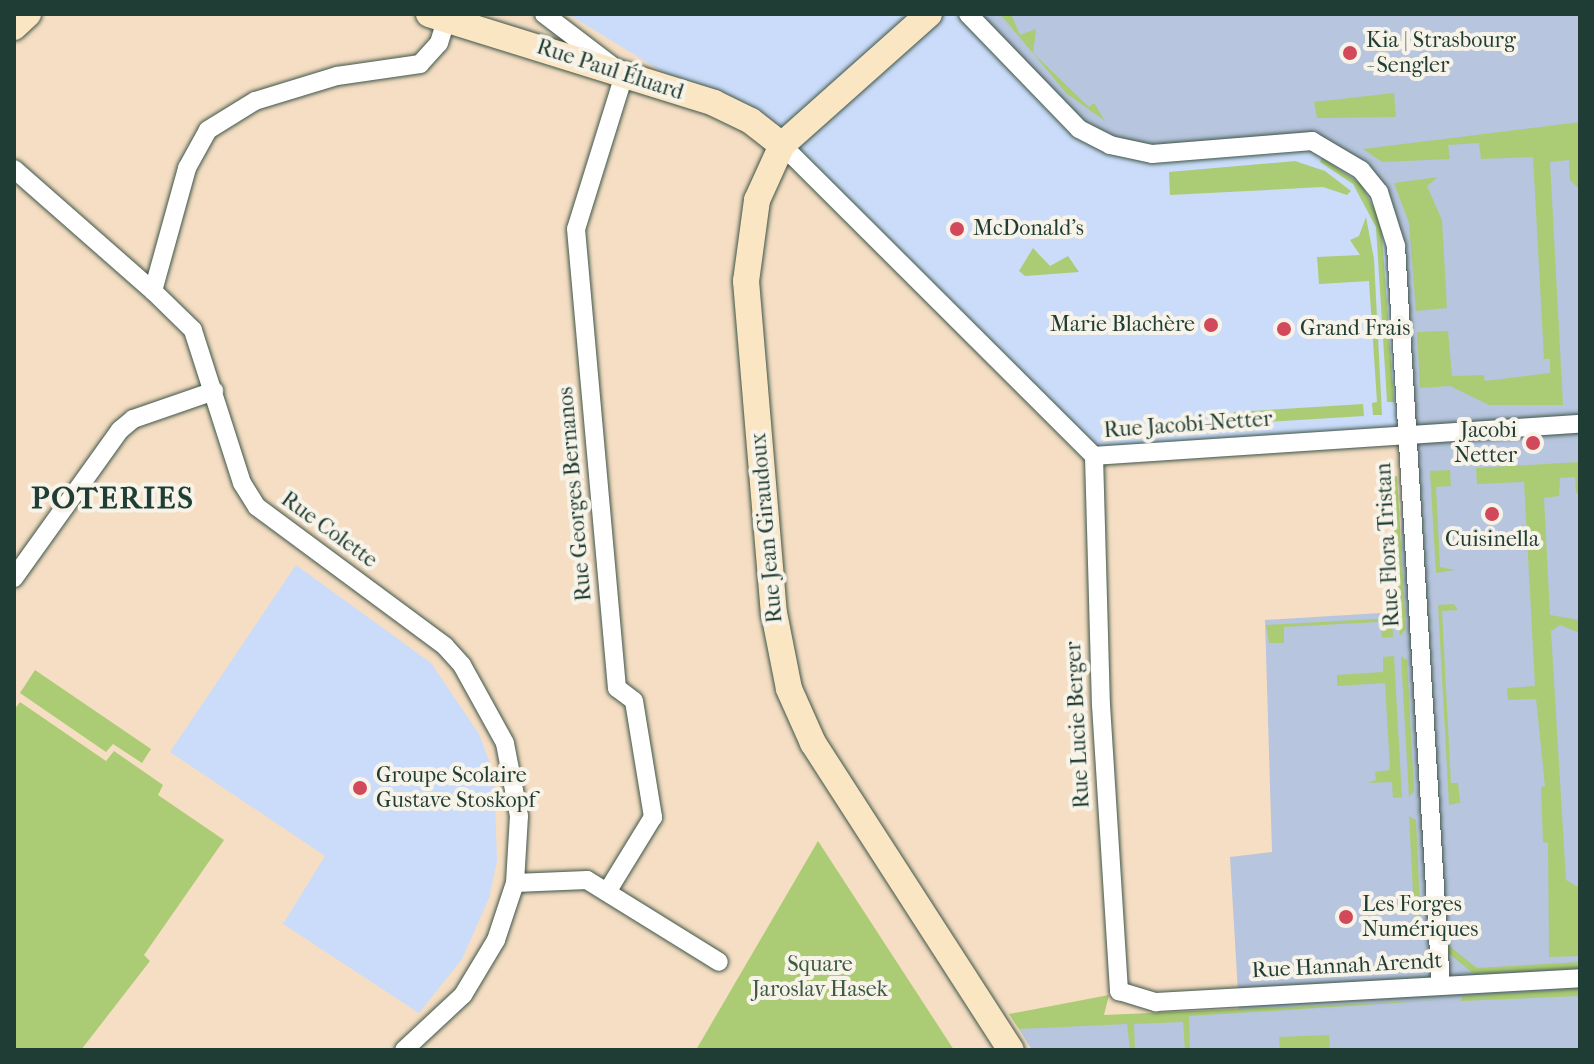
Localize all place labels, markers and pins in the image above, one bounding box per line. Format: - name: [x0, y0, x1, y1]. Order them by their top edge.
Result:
- place label: Kia | Strasbourg - Sengler: [1366, 27, 1516, 78]
- marker: Kia | Strasbourg - Sengler: [1341, 44, 1359, 62]
- place label: McDonald's: [973, 216, 1084, 242]
- marker: McDonald's: [948, 220, 966, 238]
- place label: Marie Blachère: [1050, 312, 1195, 338]
- marker: Marie Blachère: [1202, 316, 1220, 334]
- place label: Grand Frais: [1300, 316, 1410, 342]
- marker: Grand Frais: [1275, 320, 1293, 338]
- place label: Jacobi Netter: [1454, 417, 1517, 468]
- marker: Jacobi Netter: [1524, 434, 1542, 452]
- marker: Cuisinella: [1483, 505, 1501, 523]
- place label: Cuisinella: [1445, 527, 1539, 553]
- place label: Groupe Scolaire Gustave Stoskopf: [376, 762, 536, 814]
- marker: Groupe Scolaire Gustave Stoskopf: [351, 779, 369, 797]
- place label: Les Forges Numériques: [1362, 891, 1478, 942]
- marker: Les Forges Numériques: [1337, 908, 1355, 926]

